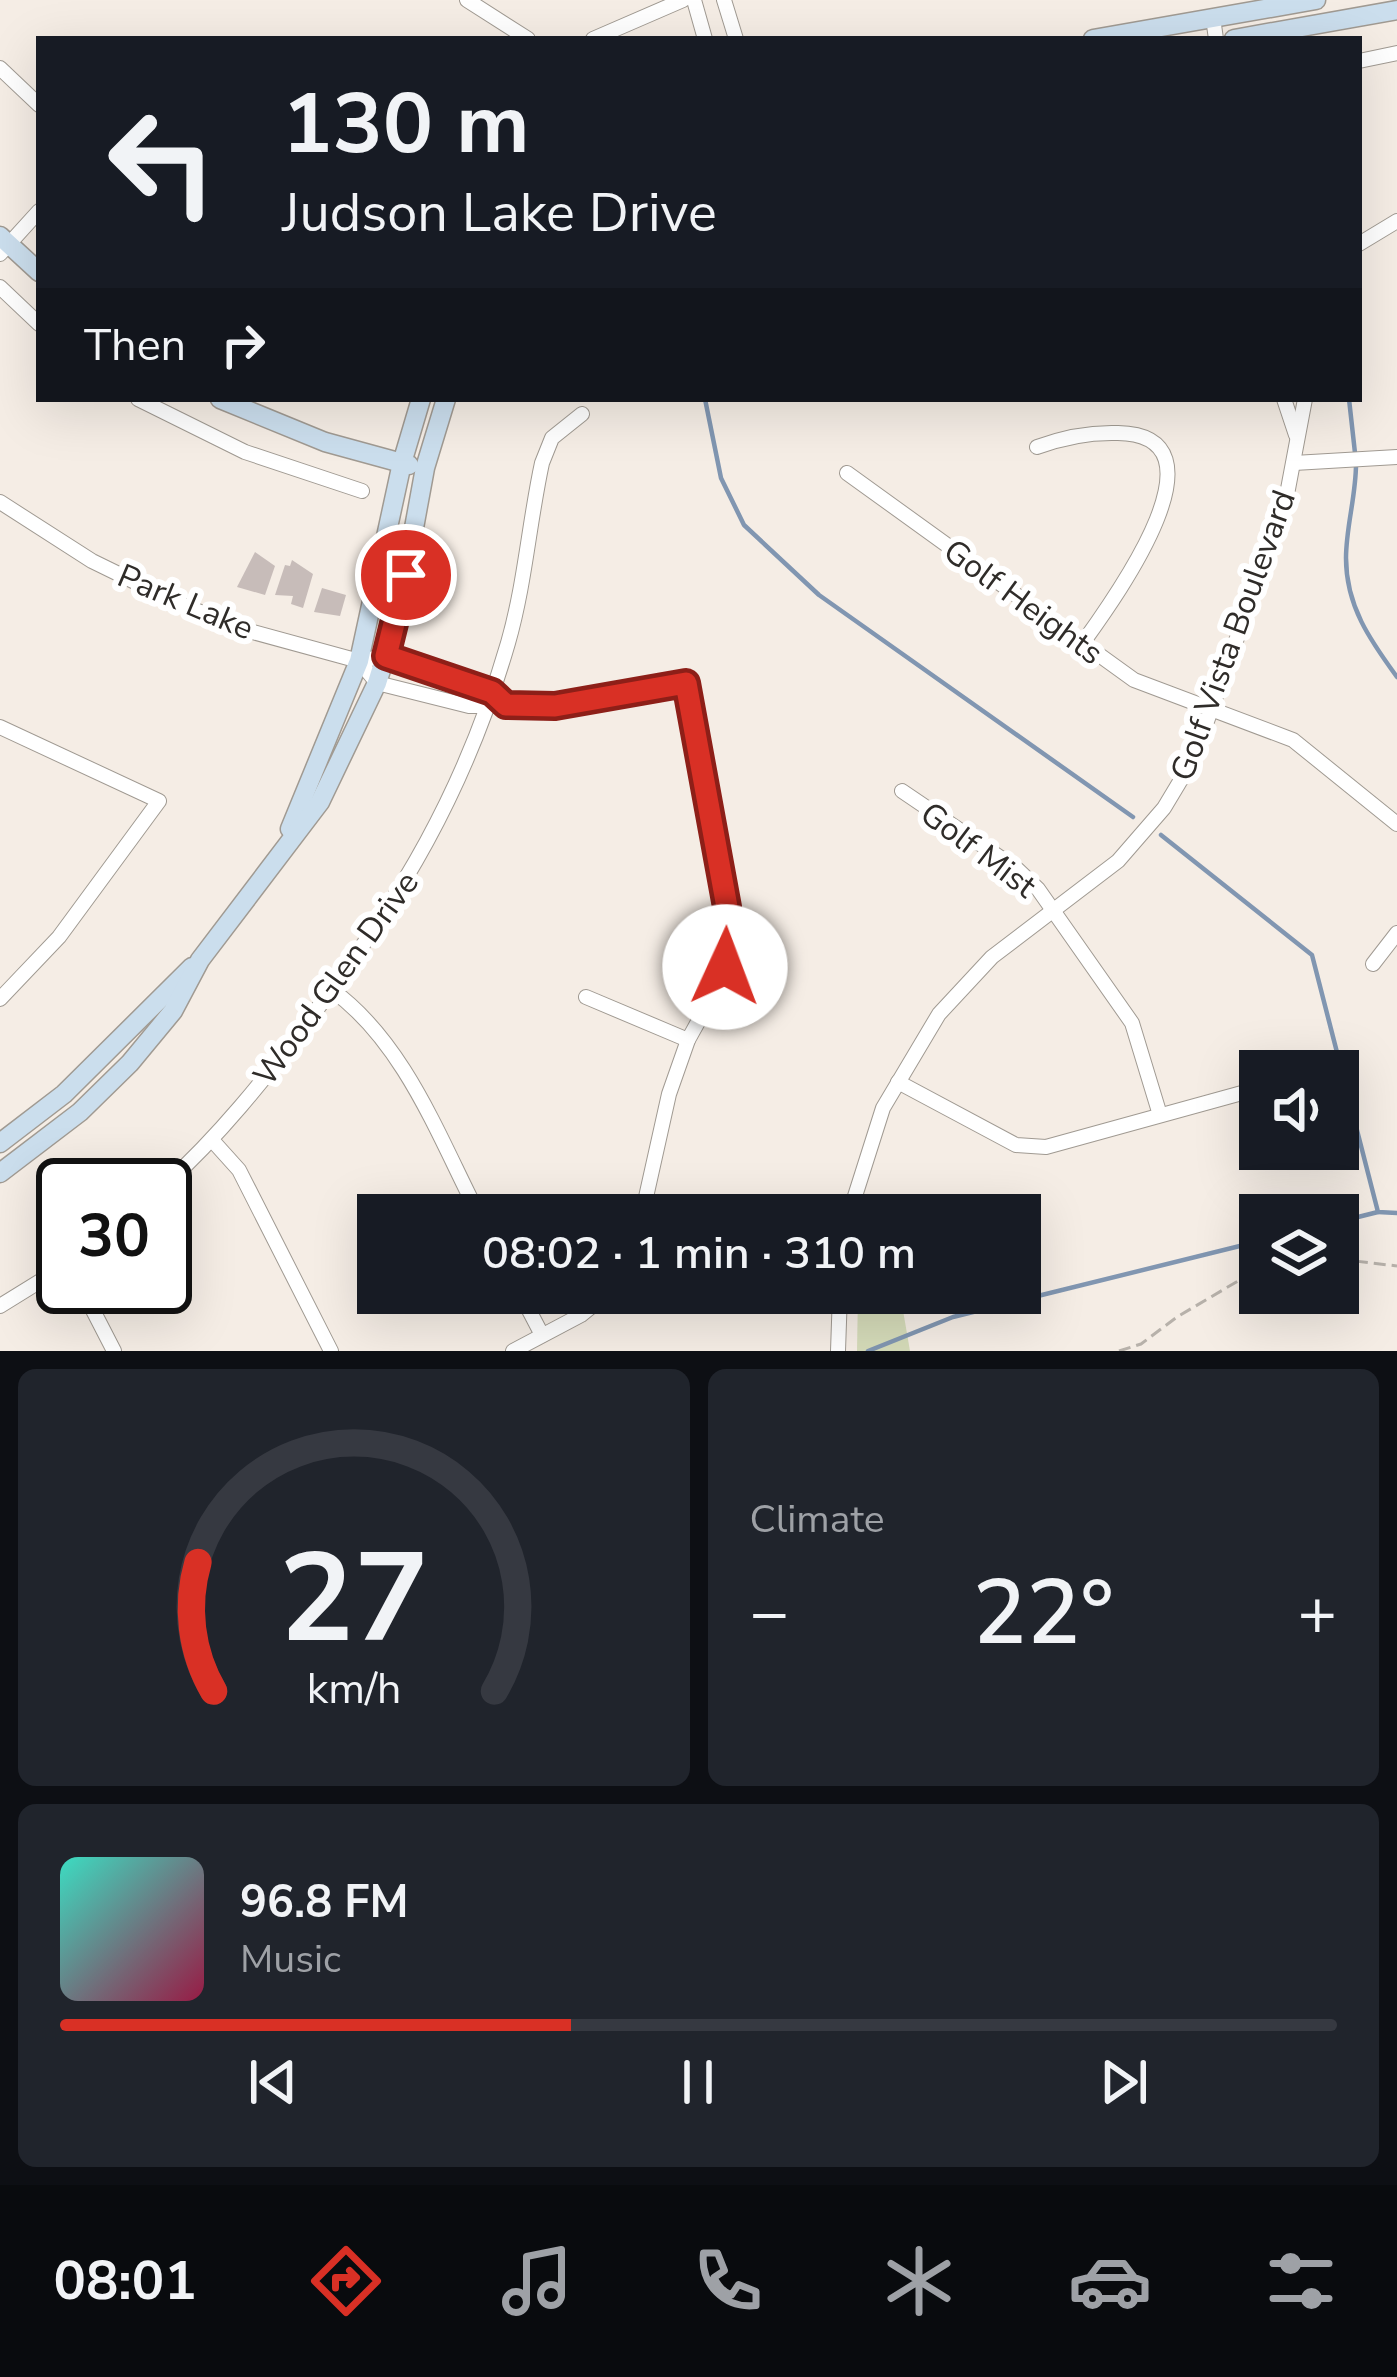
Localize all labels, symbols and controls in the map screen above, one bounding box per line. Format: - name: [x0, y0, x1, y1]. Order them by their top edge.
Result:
- text: 130 m: [282, 67, 530, 182]
- icon: left: [84, 84, 240, 240]
- text: Judson Lake Drive: [282, 176, 717, 250]
- icon: right: [210, 312, 276, 378]
- text: Then: [84, 315, 186, 376]
- street label: Golf Vista Boulevard: [1160, 484, 1307, 787]
- pin: [355, 524, 457, 626]
- street label: Golf Heights: [934, 529, 1112, 675]
- icon: arrive: [373, 542, 439, 608]
- street label: Park Lake: [111, 554, 260, 651]
- street label: Golf Mist: [911, 792, 1046, 909]
- street label: Wood Glen Drive: [243, 862, 429, 1095]
- position arrow: [662, 904, 788, 1030]
- map controls: [1239, 1050, 1359, 1314]
- button: sound: [1239, 1050, 1359, 1170]
- speed limit sign: 30: [36, 1158, 192, 1314]
- button: layers: [1239, 1194, 1359, 1314]
- text: 08:02 · 1 min · 310 m: [482, 1223, 916, 1284]
- text: Climate: [750, 1493, 885, 1546]
- text: 27: [279, 1514, 429, 1684]
- text: 22°: [972, 1552, 1114, 1675]
- text: −: [750, 1568, 789, 1658]
- text: +: [1297, 1568, 1337, 1658]
- text: km/h: [306, 1659, 401, 1717]
- text: 96.8 FM: [240, 1872, 409, 1933]
- text: Music: [240, 1933, 341, 1986]
- icon: previous: [240, 2049, 306, 2115]
- icon: pause: [665, 2049, 731, 2115]
- icon: next: [1091, 2049, 1157, 2115]
- icon: directions: [304, 2239, 388, 2323]
- icon: music: [495, 2239, 579, 2323]
- icon: phone: [686, 2239, 770, 2323]
- icon: climate: [877, 2239, 961, 2323]
- icon: car: [1068, 2239, 1152, 2323]
- icon: filters: [1259, 2239, 1343, 2323]
- text: 08:01: [54, 2244, 197, 2318]

